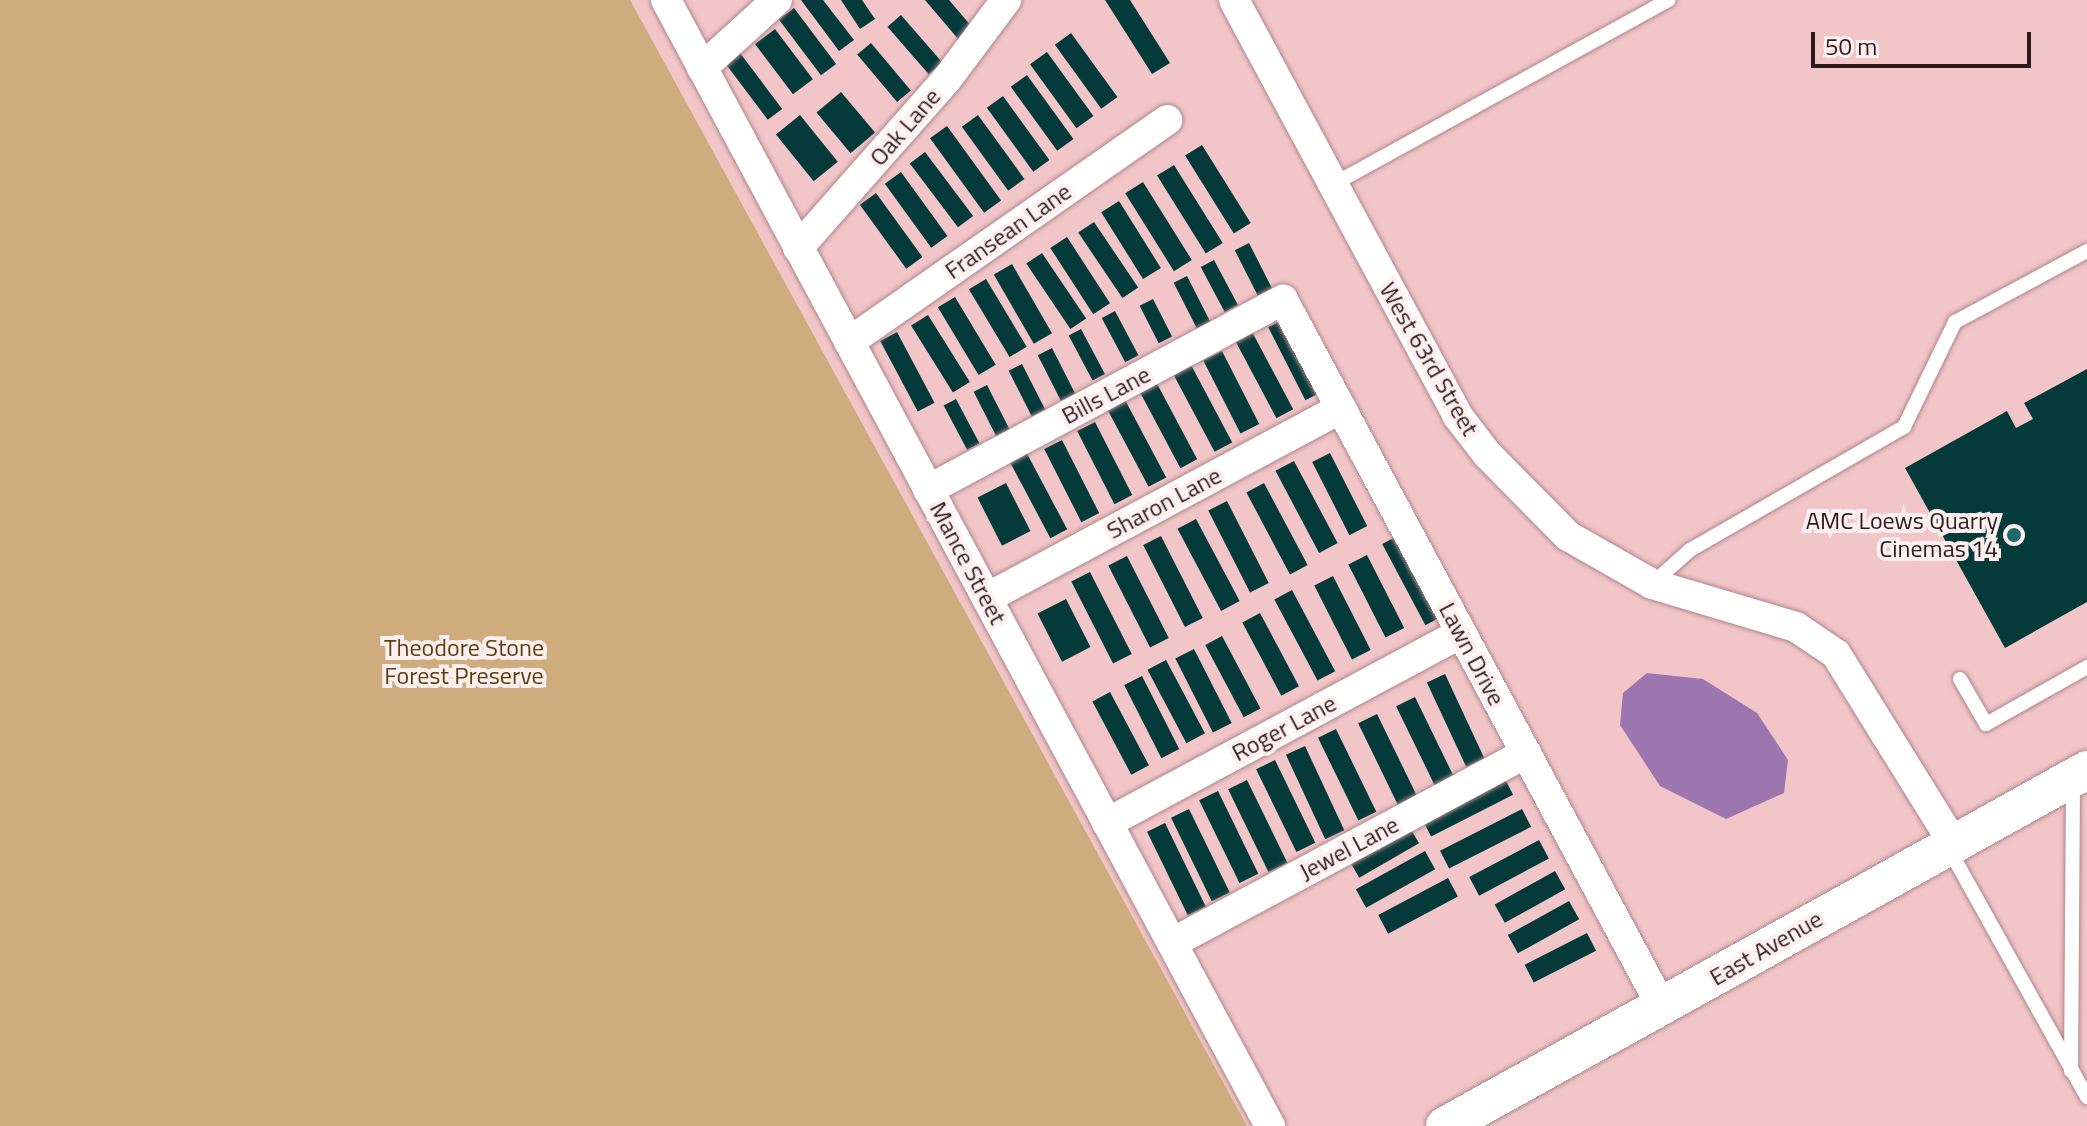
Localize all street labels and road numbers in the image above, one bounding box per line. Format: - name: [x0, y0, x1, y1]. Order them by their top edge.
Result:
- street label: Oak Lane: [864, 82, 946, 172]
- street label: Fransean Lane: [939, 177, 1077, 285]
- street label: West 63rd Street: [1373, 277, 1485, 441]
- street label: Bills Lane: [1057, 360, 1155, 430]
- street label: Sharon Lane: [1102, 461, 1226, 545]
- street label: Mance Street: [924, 497, 1012, 629]
- street label: Lawn Drive: [1433, 598, 1511, 710]
- street label: Roger Lane: [1227, 689, 1341, 767]
- street label: Jewel Lane: [1294, 810, 1404, 886]
- street label: East Avenue: [1705, 904, 1827, 992]

